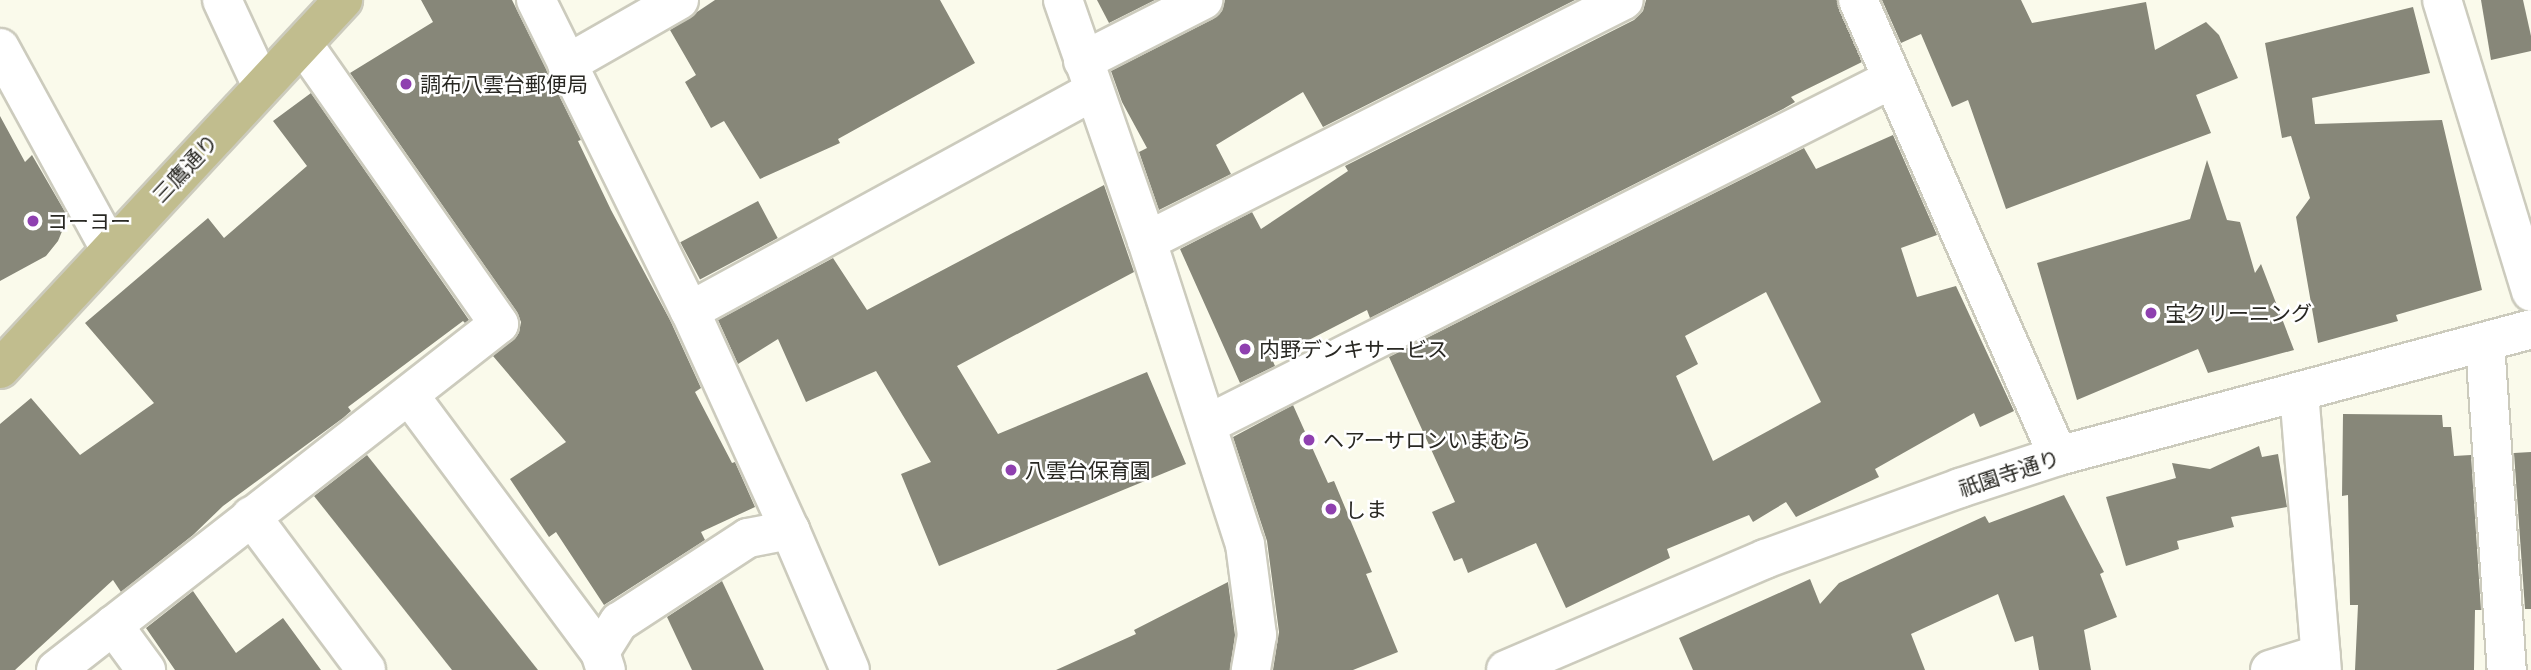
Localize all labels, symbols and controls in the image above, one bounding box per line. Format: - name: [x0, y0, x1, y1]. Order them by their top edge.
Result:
- place label: 調布八雲台郵便局: [420, 71, 588, 97]
- marker: 調布八雲台郵便局: [398, 76, 414, 92]
- street label: 三鷹通り: [147, 129, 223, 207]
- place label: コーヨー: [47, 208, 131, 234]
- marker: コーヨー: [25, 213, 41, 229]
- place label: 宝クリーニング: [2165, 300, 2312, 326]
- marker: 宝クリーニング: [2143, 305, 2159, 321]
- place label: 内野デンキサービス: [1259, 336, 1448, 362]
- marker: 内野デンキサービス: [1237, 341, 1253, 357]
- place label: ヘアーサロンいまむら: [1323, 427, 1532, 453]
- marker: ヘアーサロンいまむら: [1301, 432, 1317, 448]
- street label: 祇園寺通り: [1955, 445, 2063, 501]
- place label: 八雲台保育園: [1025, 457, 1151, 483]
- marker: 八雲台保育園: [1003, 462, 1019, 478]
- place label: しま: [1345, 496, 1387, 522]
- marker: しま: [1323, 501, 1339, 517]

